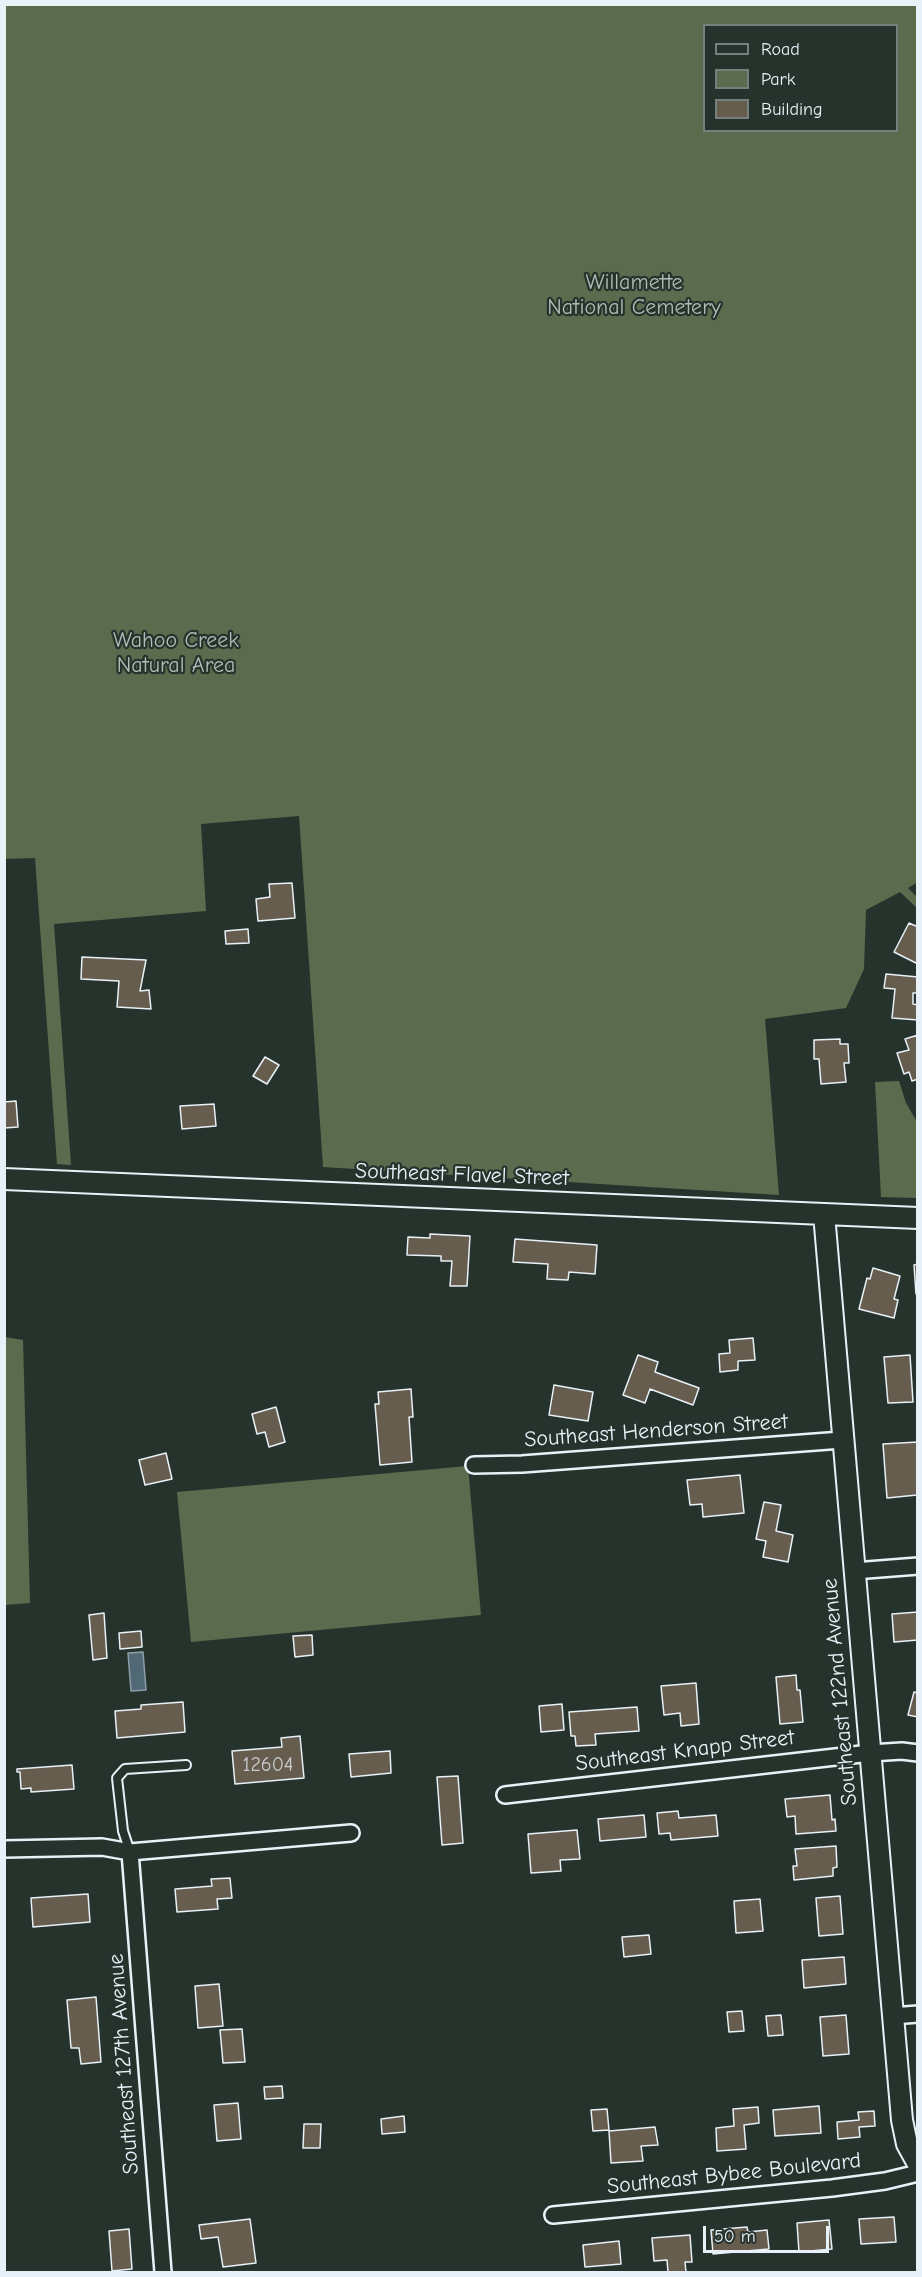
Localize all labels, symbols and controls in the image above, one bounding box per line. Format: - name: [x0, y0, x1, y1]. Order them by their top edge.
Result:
- legend: [703, 24, 898, 132]
- text: Road: [761, 39, 800, 60]
- text: Park: [761, 69, 795, 90]
- text: Building: [761, 99, 823, 120]
- park label: Willamette National Cemetery: [547, 270, 721, 322]
- park label: Wahoo Creek Natural Area: [113, 628, 239, 680]
- street label: Southeast Flavel Street: [355, 1158, 569, 1192]
- street label: Southeast Henderson Street: [523, 1409, 789, 1453]
- street label: Southeast 122nd Avenue: [817, 1577, 863, 1807]
- street label: Southeast Knapp Street: [574, 1724, 796, 1778]
- house number: 12604: [242, 1753, 294, 1777]
- street label: Southeast 127th Avenue: [103, 1953, 145, 2175]
- street label: Southeast Bybee Boulevard: [606, 2148, 862, 2200]
- scale bar: [706, 2214, 832, 2252]
- text: 50 m: [714, 2226, 756, 2247]

